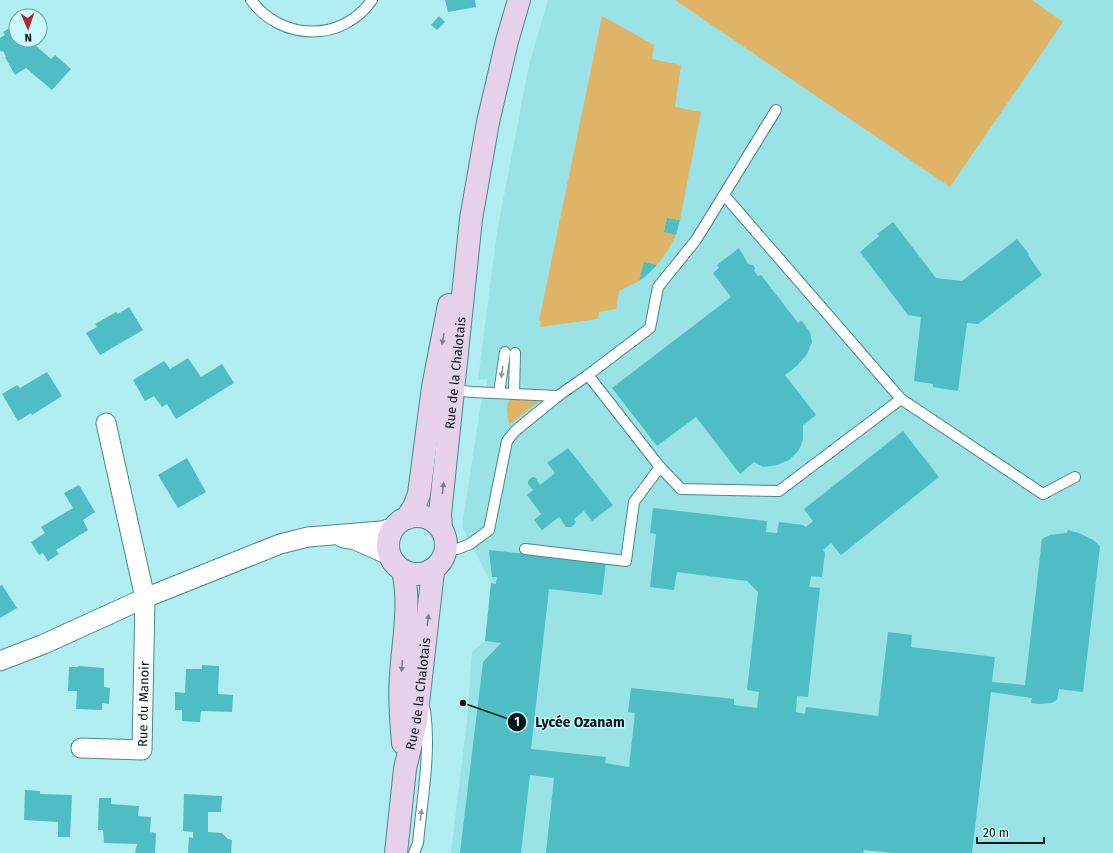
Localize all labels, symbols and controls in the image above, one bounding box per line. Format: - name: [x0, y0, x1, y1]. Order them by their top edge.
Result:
- north arrow: [8, 8, 48, 48]
- text: N: [24, 31, 32, 44]
- street label: Rue de la Chalotais: [442, 316, 469, 430]
- one-way arrow: [440, 332, 446, 345]
- one-way arrow: [499, 366, 505, 378]
- one-way arrow: [440, 482, 446, 494]
- one-way arrow: [425, 614, 431, 626]
- street label: Rue de la Chalotais: [403, 637, 433, 751]
- one-way arrow: [398, 660, 405, 672]
- street label: Rue du Manoir: [135, 661, 152, 747]
- callout: Lycée Ozanam: [507, 709, 633, 735]
- text: Lycée Ozanam: [535, 714, 625, 731]
- text: 1: [514, 715, 520, 729]
- one-way arrow: [417, 809, 424, 821]
- scale bar: [977, 819, 1044, 845]
- text: 20 m: [983, 826, 1009, 840]

